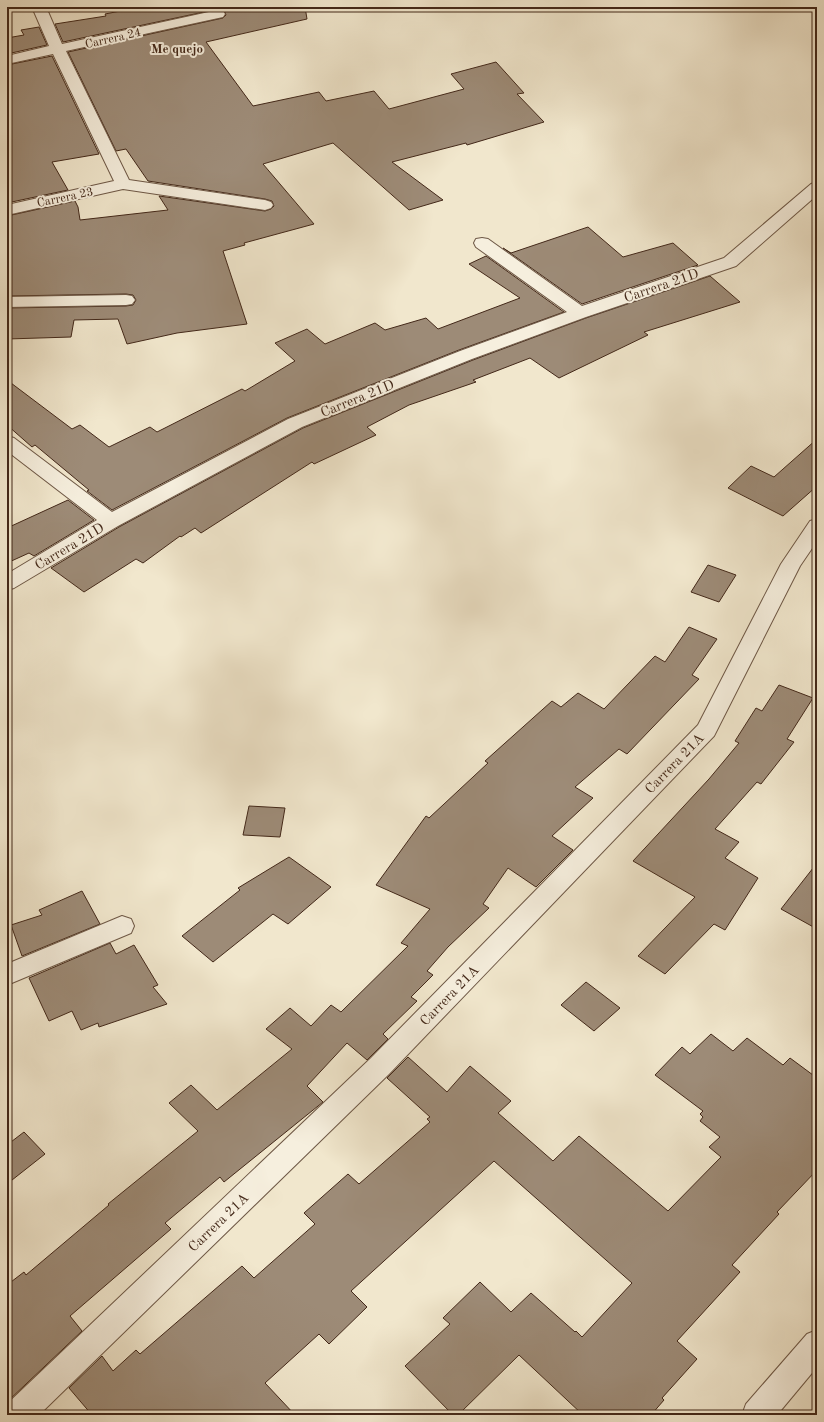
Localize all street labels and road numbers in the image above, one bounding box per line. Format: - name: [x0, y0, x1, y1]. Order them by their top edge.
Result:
- street label: Carrera 24: [84, 27, 143, 51]
- street label: Carrera 23: [36, 186, 95, 210]
- street label: Carrera 21D: [622, 267, 701, 305]
- street label: Carrera 21D: [319, 378, 396, 420]
- street label: Carrera 21D: [33, 521, 107, 573]
- street label: Carrera 21A: [643, 731, 707, 797]
- street label: Carrera 21A: [418, 963, 482, 1029]
- street label: Carrera 21A: [186, 1190, 252, 1255]

